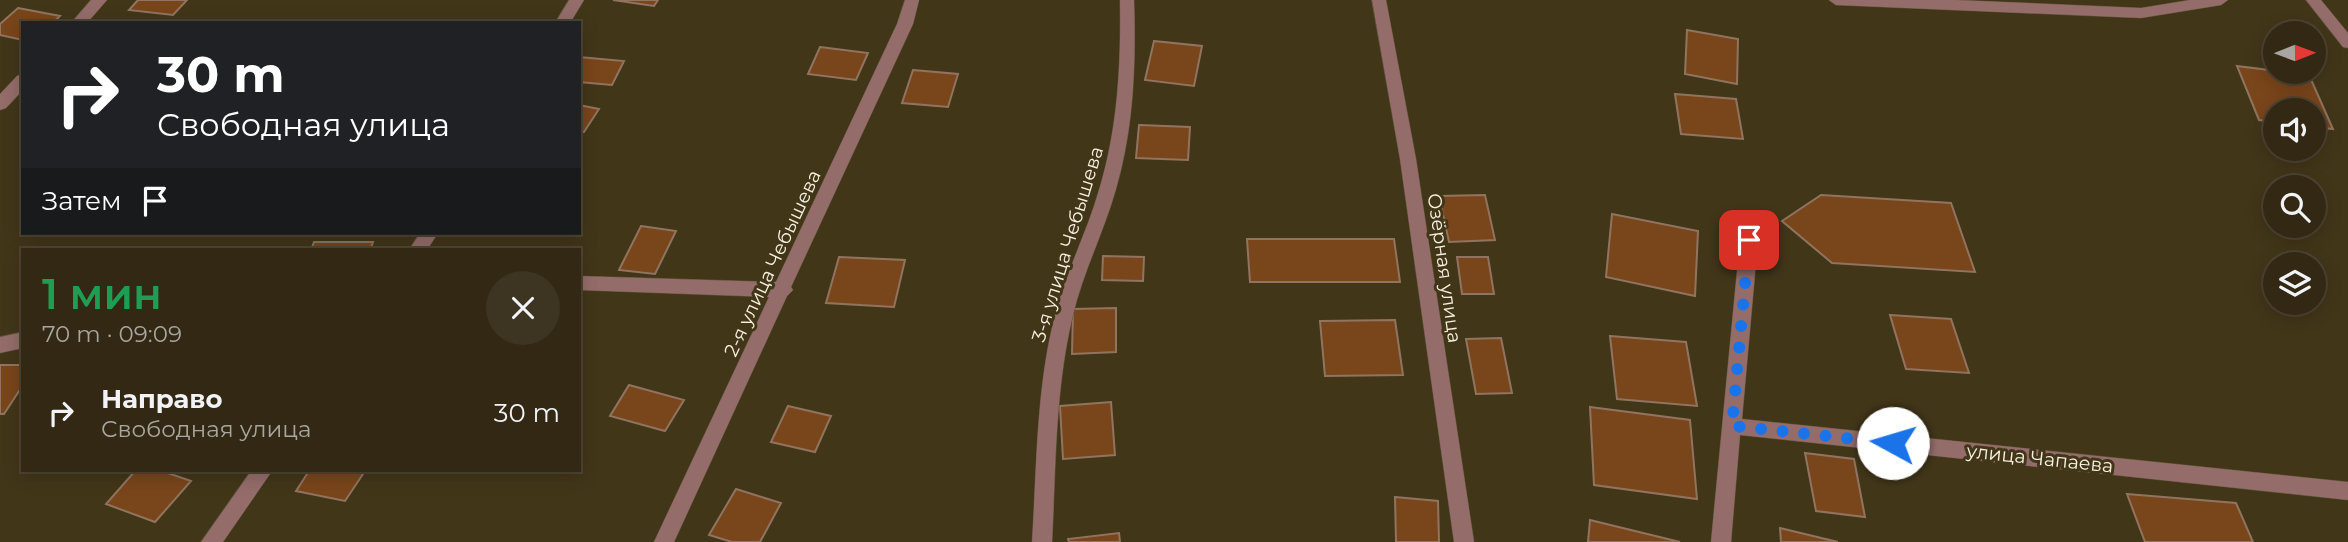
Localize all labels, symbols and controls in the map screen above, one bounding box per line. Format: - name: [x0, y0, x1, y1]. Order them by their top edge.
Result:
- north arrow: [2263, 21, 2326, 84]
- map controls: [2263, 21, 2326, 315]
- text: 30 m: [157, 45, 285, 104]
- icon: right: [42, 49, 133, 140]
- button: sound: [2263, 98, 2326, 161]
- text: Свободная улица: [157, 105, 450, 144]
- street label: 3-я улица Чебышева: [1027, 144, 1108, 345]
- street label: 2-я улица Чебышева: [719, 166, 826, 360]
- button: search: [2263, 175, 2326, 238]
- icon: arrive: [136, 182, 174, 220]
- text: Затем: [42, 185, 122, 217]
- street label: Озёрная улица: [1423, 192, 1466, 344]
- pin: [1719, 210, 1779, 270]
- icon: arrive: [1730, 221, 1768, 259]
- button: layers: [2263, 252, 2326, 315]
- text: 1 мин: [42, 268, 162, 320]
- button: close: [486, 271, 560, 345]
- text: 70 m · 09:09: [42, 320, 182, 348]
- text: Направо: [101, 383, 222, 415]
- icon: right: [42, 394, 80, 432]
- text: 30 m: [494, 397, 560, 429]
- position arrow: [1856, 406, 1930, 480]
- text: Свободная улица: [101, 415, 311, 443]
- street label: улица Чапаева: [1965, 439, 2114, 478]

